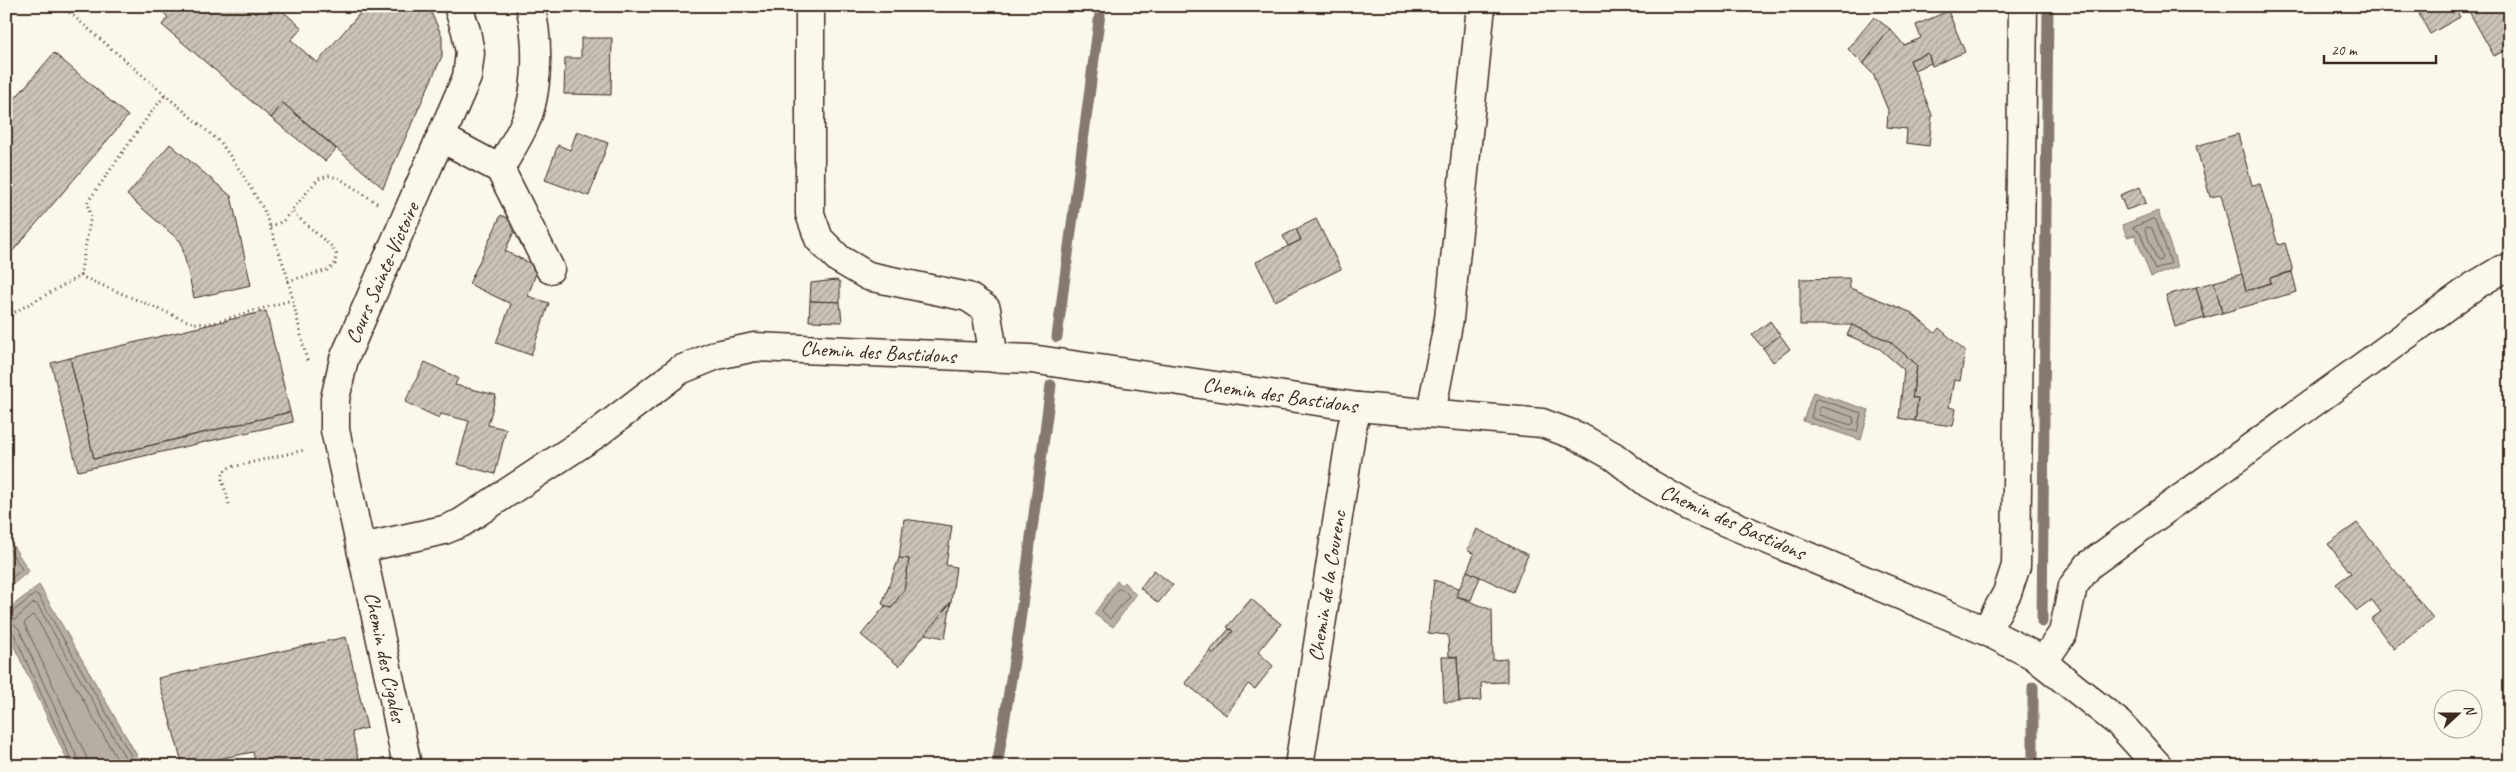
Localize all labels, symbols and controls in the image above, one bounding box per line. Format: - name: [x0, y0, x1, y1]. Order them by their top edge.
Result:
- scale bar: [2324, 32, 2436, 64]
- text: 20 m: [2331, 41, 2358, 60]
- street label: Cours Sainte-Victoire: [339, 196, 426, 348]
- street label: Chemin des Bastidons: [800, 335, 958, 369]
- street label: Chemin des Bastidons: [1201, 371, 1361, 419]
- street label: Chemin des Bastidons: [1657, 478, 1811, 566]
- street label: Chemin de la Courenc: [1302, 507, 1352, 663]
- street label: Chemin des Cigales: [359, 590, 412, 726]
- north arrow: [2434, 690, 2484, 740]
- text: N: [2460, 702, 2480, 719]

